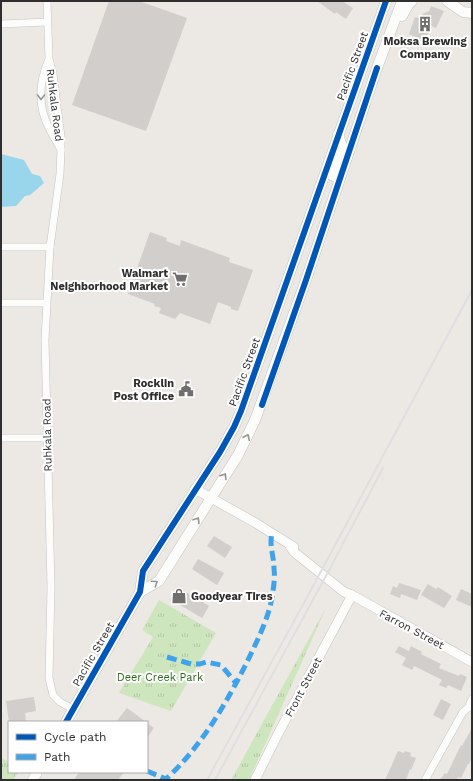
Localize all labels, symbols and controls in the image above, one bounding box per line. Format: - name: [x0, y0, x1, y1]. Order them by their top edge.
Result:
- building icon: Moksa Brewing Company: [416, 15, 434, 33]
- street label: Pacific Street: [334, 30, 371, 102]
- place label: Moksa Brewing Company: [383, 35, 467, 61]
- street label: Ruhkala Road: [44, 68, 65, 142]
- one-way arrow: [37, 94, 45, 100]
- place label: Walmart Neighborhood Market: [50, 267, 168, 293]
- supermarket icon: Walmart Neighborhood Market: [171, 270, 189, 288]
- street label: Pacific Street: [226, 336, 263, 408]
- place label: Rocklin Post Office: [114, 377, 174, 403]
- public building icon: Rocklin Post Office: [177, 380, 195, 398]
- street label: Ruhkala Road: [40, 398, 55, 472]
- one-way arrow: [243, 434, 250, 442]
- one-way arrow: [220, 473, 227, 480]
- one-way arrow: [192, 517, 199, 524]
- one-way arrow: [150, 581, 157, 588]
- shop icon: Goodyear Tires: [170, 587, 188, 605]
- place label: Goodyear Tires: [191, 590, 273, 603]
- street label: Farron Street: [377, 607, 447, 652]
- street label: Pacific Street: [70, 619, 117, 689]
- street label: Front Street: [282, 655, 325, 719]
- park label: Deer Creek Park: [117, 671, 203, 684]
- legend: [8, 721, 148, 773]
- text: Cycle path: [44, 730, 106, 744]
- text: Path: [44, 750, 70, 764]

